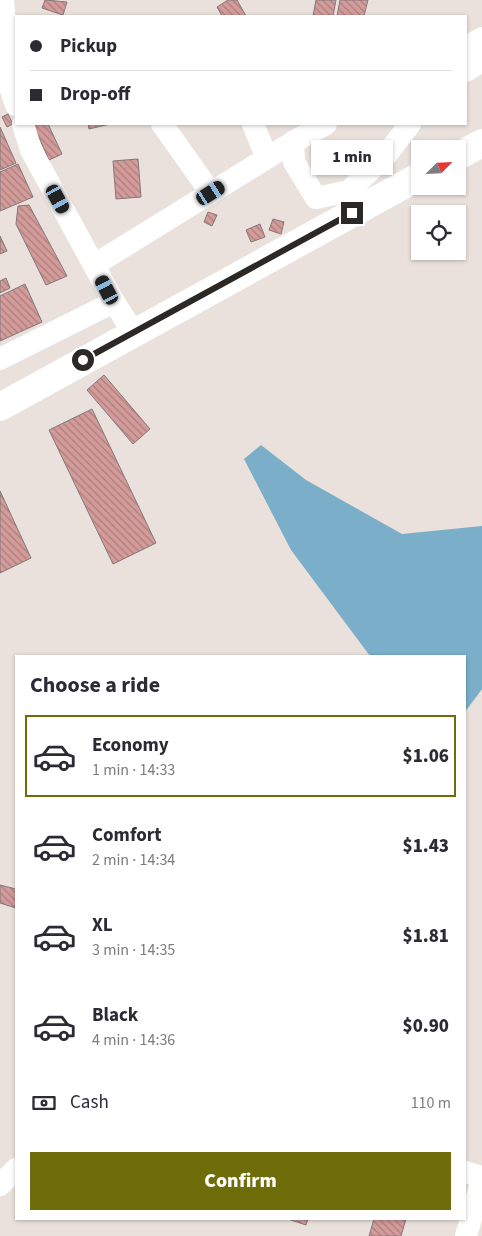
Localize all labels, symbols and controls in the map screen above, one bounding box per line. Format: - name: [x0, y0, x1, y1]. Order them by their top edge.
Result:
- text: Pickup: [60, 33, 117, 60]
- text: Drop-off: [60, 81, 130, 108]
- callout: 1 min: [311, 140, 393, 176]
- north arrow: [411, 140, 466, 195]
- map controls: [411, 140, 466, 260]
- text: 1 min: [332, 146, 372, 168]
- car: [194, 179, 227, 207]
- car: [44, 182, 71, 216]
- route end: [341, 202, 363, 224]
- button: locate: [411, 205, 466, 260]
- car: [93, 273, 120, 307]
- route start: [72, 349, 94, 371]
- text: Choose a ride: [30, 669, 160, 701]
- text: Economy: [92, 732, 169, 759]
- icon: car: [32, 734, 77, 779]
- text: $1.06: [403, 743, 449, 770]
- text: 1 min · 14:33: [92, 759, 175, 781]
- text: Comfort: [92, 822, 162, 849]
- icon: car: [32, 824, 77, 869]
- text: $1.43: [403, 833, 449, 860]
- text: 2 min · 14:34: [92, 849, 175, 871]
- text: XL: [92, 912, 113, 939]
- icon: car: [32, 914, 77, 959]
- text: $1.81: [403, 923, 449, 950]
- text: 3 min · 14:35: [92, 939, 175, 961]
- text: Black: [92, 1002, 138, 1029]
- icon: car: [32, 1004, 77, 1049]
- text: $0.90: [403, 1013, 449, 1040]
- text: 4 min · 14:36: [92, 1029, 175, 1051]
- icon: cash: [30, 1089, 58, 1117]
- text: Cash: [70, 1089, 109, 1116]
- text: 110 m: [411, 1092, 451, 1114]
- button: Confirm: [30, 1152, 451, 1210]

